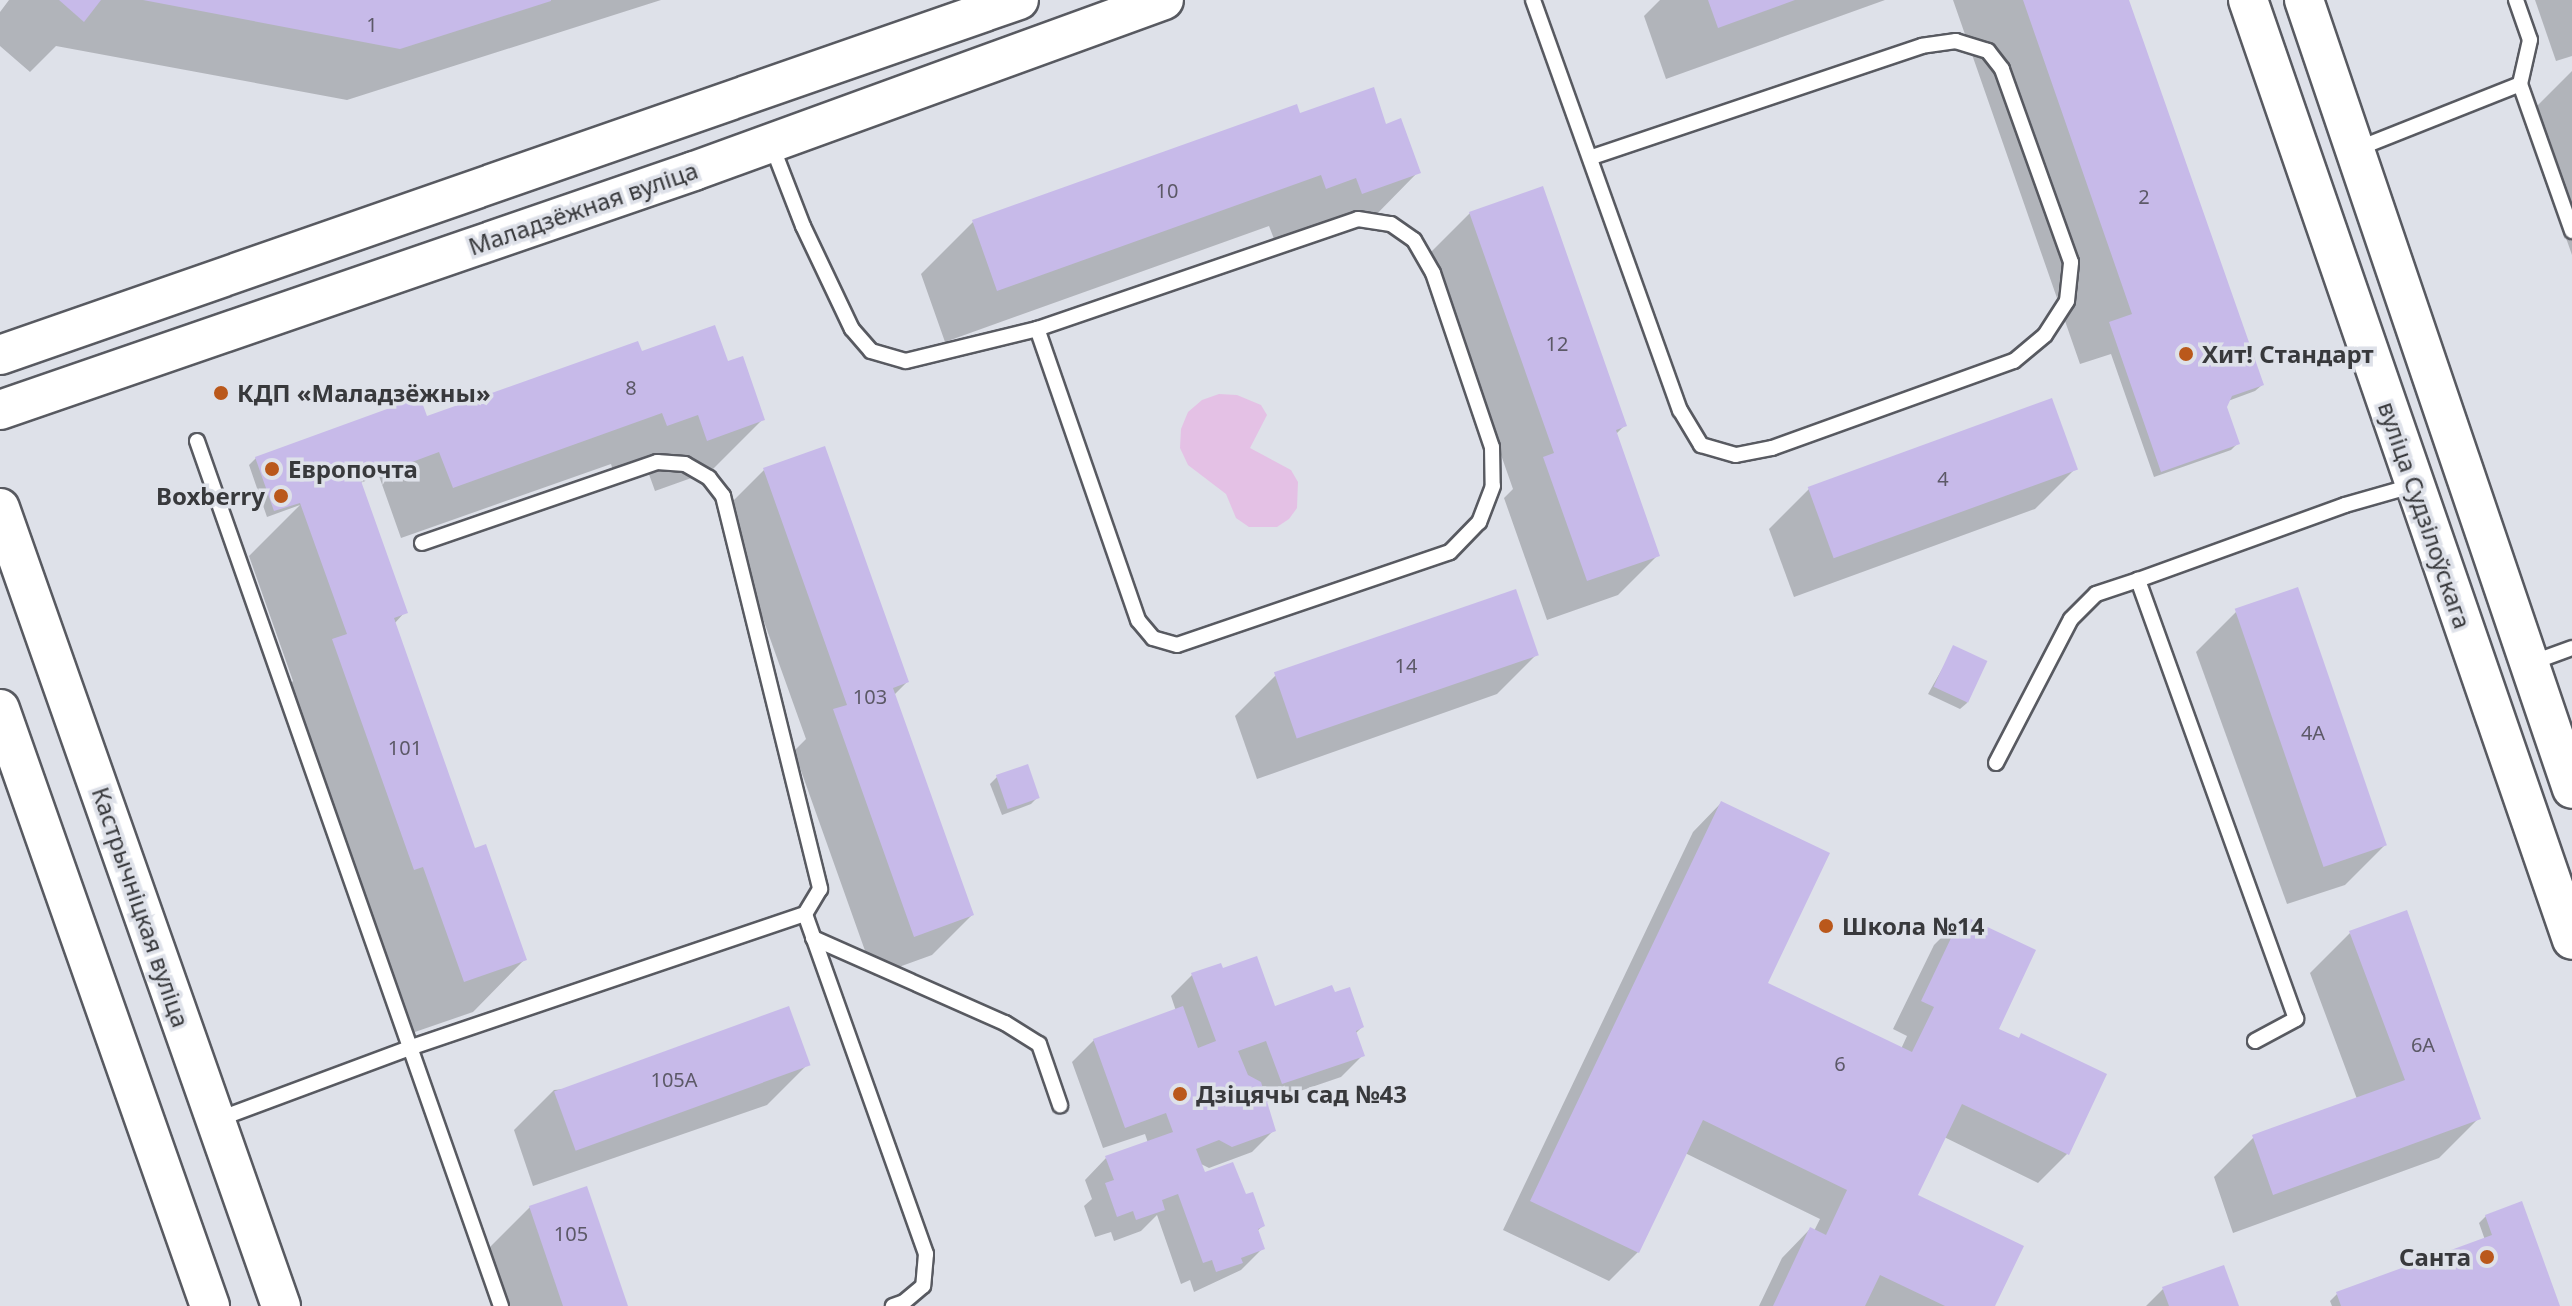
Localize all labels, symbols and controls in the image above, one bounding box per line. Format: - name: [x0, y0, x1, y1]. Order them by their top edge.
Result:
- house number: 1: [366, 12, 378, 36]
- street label: Маладзёжная вуліца: [465, 155, 701, 261]
- house number: 10: [1156, 178, 1178, 202]
- house number: 2: [2138, 184, 2150, 208]
- house number: 12: [1546, 331, 1568, 355]
- place label: Хит! Стандарт: [2202, 340, 2374, 368]
- marker: Хит! Стандарт: [2177, 345, 2195, 363]
- house number: 8: [625, 375, 637, 399]
- place label: КДП «Маладзёжны»: [237, 379, 491, 407]
- marker: КДП «Маладзёжны»: [212, 384, 230, 402]
- street label: вуліца Судзілоўскага: [2373, 398, 2477, 632]
- place label: Европочта: [288, 455, 418, 483]
- marker: Европочта: [263, 460, 281, 478]
- house number: 4: [1937, 466, 1949, 490]
- place label: Boxberry: [156, 482, 265, 510]
- marker: Boxberry: [272, 487, 290, 505]
- house number: 14: [1395, 653, 1417, 677]
- house number: 103: [853, 684, 887, 708]
- house number: 4А: [2301, 720, 2325, 744]
- house number: 101: [388, 735, 422, 759]
- street label: Кастрычніцкая вуліца: [86, 783, 196, 1031]
- place label: Школа №14: [1842, 912, 1984, 940]
- marker: Школа №14: [1817, 917, 1835, 935]
- house number: 6А: [2411, 1032, 2435, 1056]
- house number: 6: [1834, 1051, 1846, 1075]
- house number: 105А: [650, 1067, 698, 1091]
- place label: Дзіцячы сад №43: [1196, 1080, 1407, 1108]
- marker: Дзіцячы сад №43: [1171, 1085, 1189, 1103]
- house number: 105: [554, 1221, 588, 1245]
- place label: Санта: [2399, 1243, 2471, 1271]
- marker: Санта: [2478, 1248, 2496, 1266]

